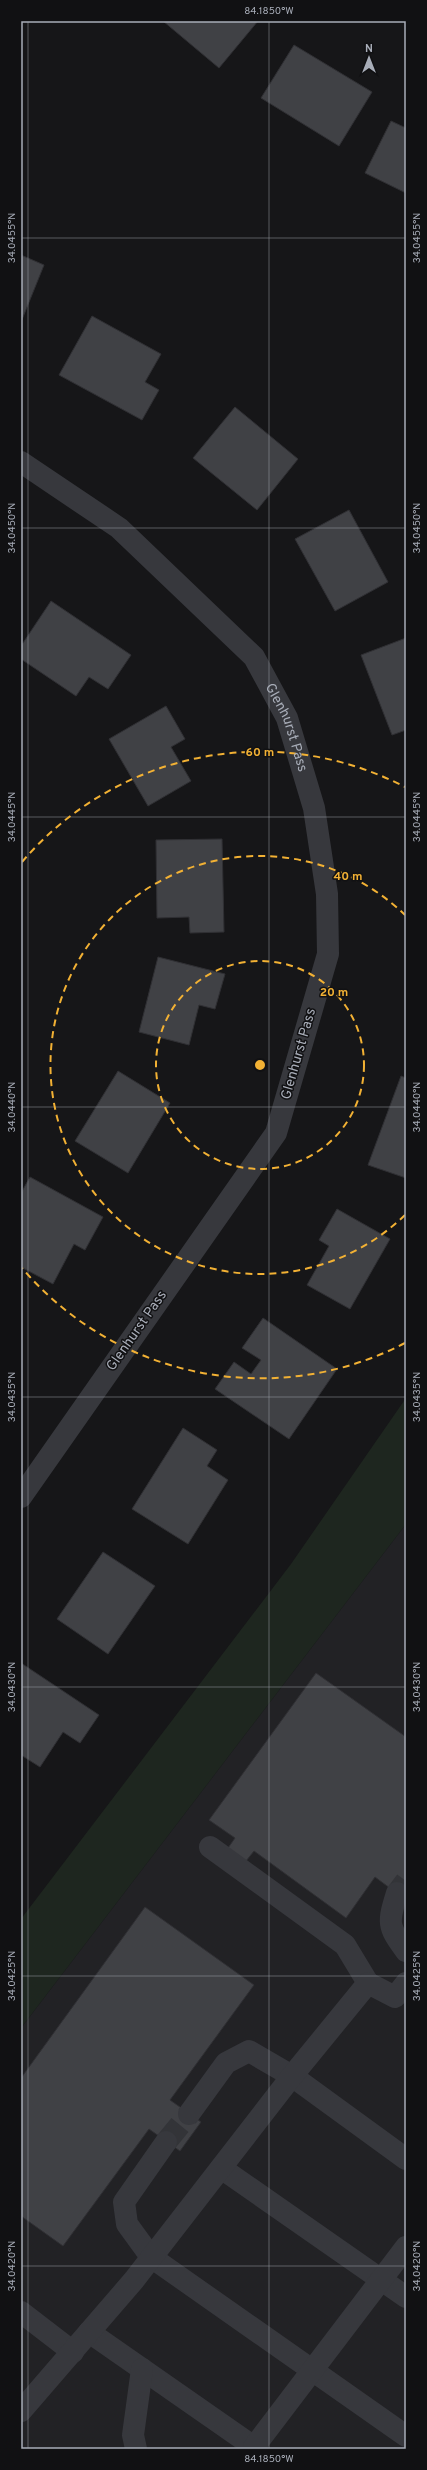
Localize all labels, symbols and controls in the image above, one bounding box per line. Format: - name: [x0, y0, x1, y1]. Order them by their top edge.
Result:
- text: 84.1850°W: [244, 5, 294, 18]
- north arrow: [349, 38, 389, 78]
- text: N: [365, 42, 373, 56]
- text: 34.0455°N: [6, 213, 19, 263]
- text: 34.0455°N: [411, 213, 424, 263]
- text: 34.0450°N: [6, 503, 19, 553]
- text: 34.0450°N: [411, 503, 424, 553]
- street label: Glenhurst Pass: [261, 680, 311, 774]
- text: 60 m: [246, 745, 274, 761]
- text: 34.0445°N: [6, 792, 19, 842]
- text: 34.0445°N: [411, 792, 424, 842]
- text: 40 m: [333, 869, 363, 885]
- text: 20 m: [320, 985, 348, 1001]
- street label: Glenhurst Pass: [278, 1006, 320, 1102]
- centre of rings: [253, 1058, 267, 1072]
- text: 34.0440°N: [6, 1082, 19, 1132]
- text: 34.0440°N: [411, 1082, 424, 1132]
- street label: Glenhurst Pass: [103, 1288, 171, 1374]
- text: 34.0435°N: [6, 1372, 19, 1422]
- text: 34.0435°N: [411, 1372, 424, 1422]
- text: 34.0430°N: [6, 1662, 19, 1712]
- text: 34.0430°N: [411, 1662, 424, 1712]
- text: 34.0425°N: [6, 1951, 19, 2001]
- text: 34.0425°N: [411, 1951, 424, 2001]
- text: 34.0420°N: [6, 2241, 19, 2291]
- text: 34.0420°N: [411, 2241, 424, 2291]
- text: 84.1850°W: [244, 2453, 294, 2466]

